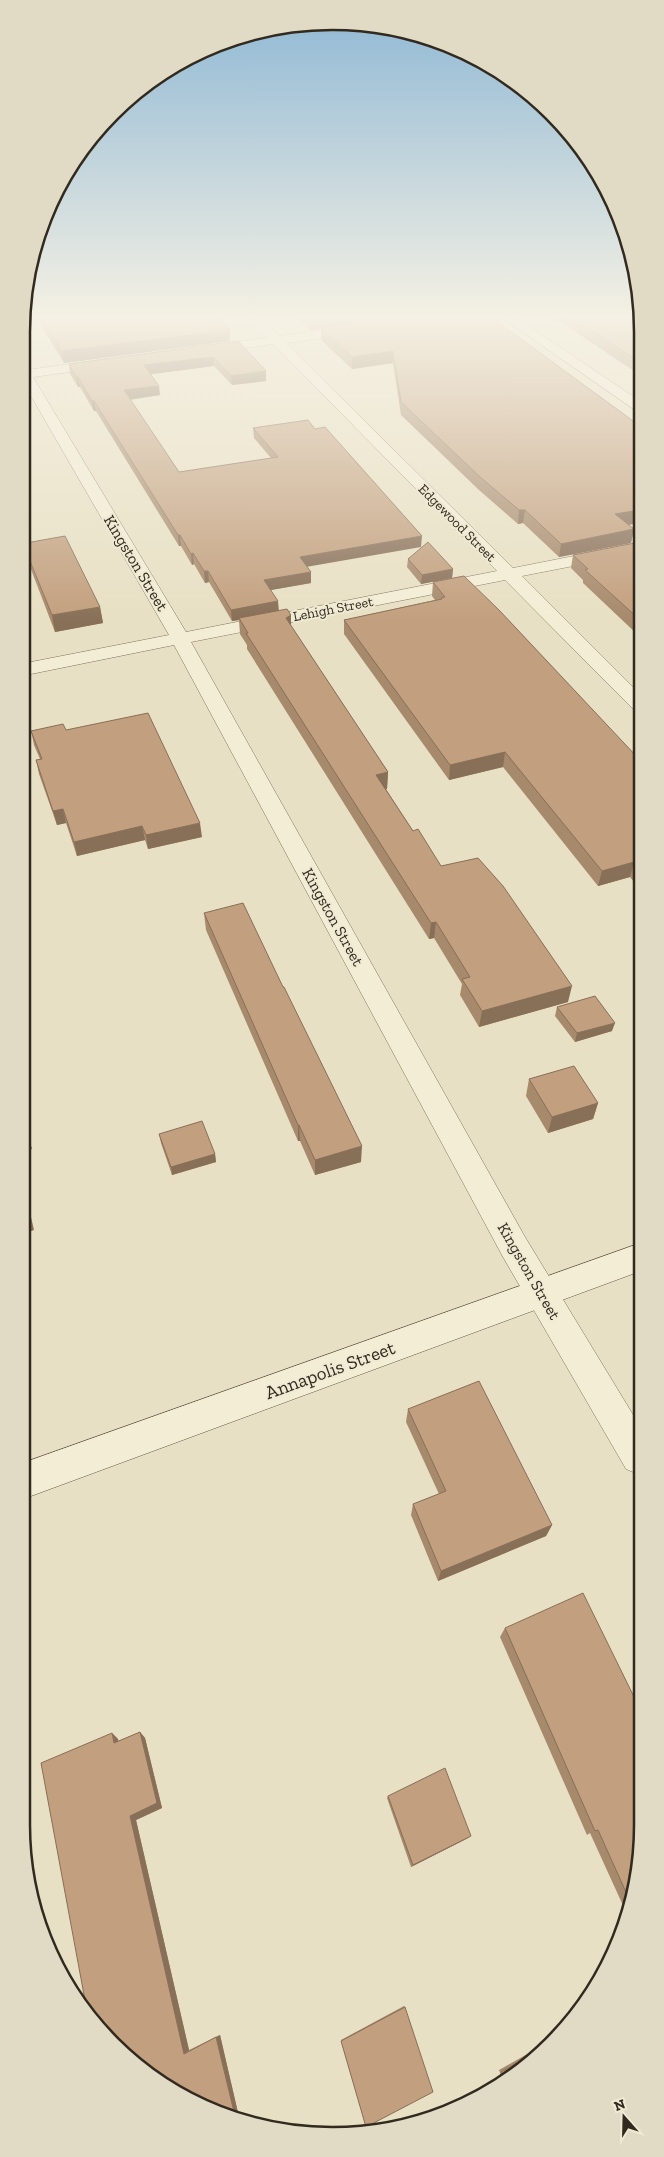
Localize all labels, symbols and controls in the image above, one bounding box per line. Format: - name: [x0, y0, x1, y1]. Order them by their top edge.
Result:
- street label: Edgewood Street: [415, 481, 500, 566]
- street label: Kingston Street: [100, 511, 172, 615]
- street label: Lehigh Street: [291, 593, 375, 625]
- street label: Kingston Street: [298, 865, 368, 969]
- street label: Kingston Street: [494, 1219, 564, 1323]
- street label: Annapolis Street: [262, 1336, 398, 1404]
- north arrow: [599, 2092, 649, 2142]
- text: N: [612, 2095, 628, 2115]

